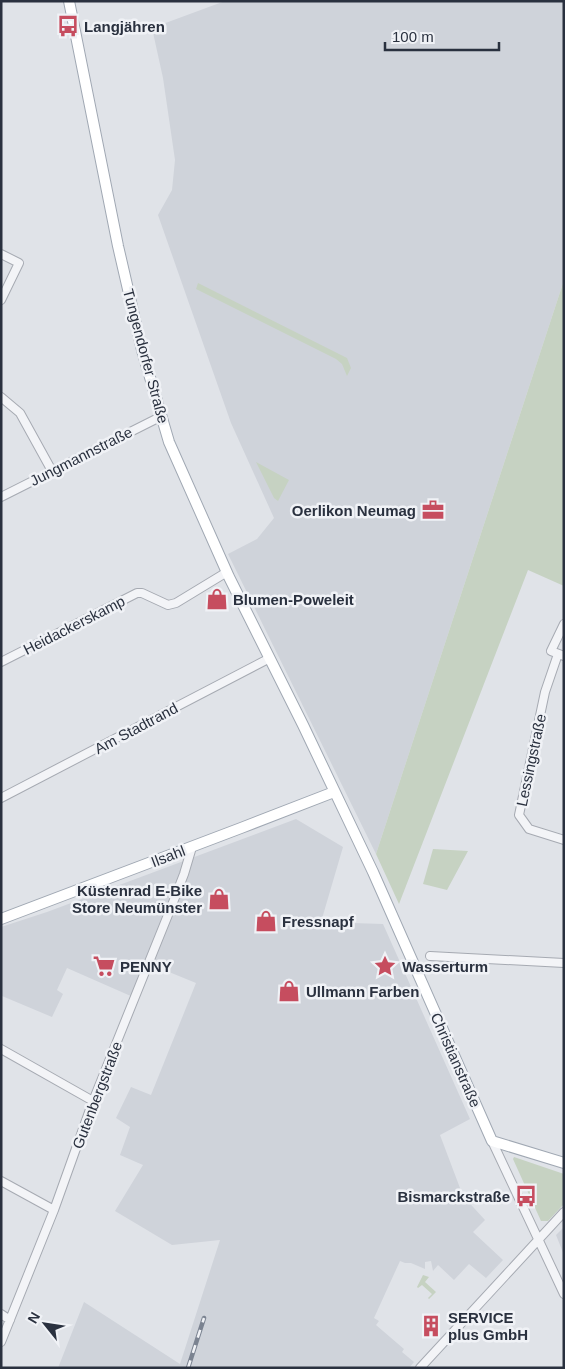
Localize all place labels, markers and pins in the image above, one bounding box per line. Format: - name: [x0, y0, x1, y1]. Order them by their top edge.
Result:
- bus stop icon: Langjähren: [55, 13, 81, 39]
- place label: Langjähren: [84, 18, 165, 35]
- office icon: Oerlikon Neumag: [420, 497, 446, 523]
- place label: Oerlikon Neumag: [292, 502, 416, 519]
- shop icon: Blumen-Poweleit: [204, 586, 230, 612]
- place label: Blumen-Poweleit: [233, 591, 354, 608]
- place label: Küstenrad E-Bike Store Neumünster: [72, 882, 202, 916]
- shop icon: Küstenrad E-Bike Store Neumünster: [206, 886, 232, 912]
- shop icon: Fressnapf: [253, 908, 279, 934]
- place label: Fressnapf: [282, 913, 355, 930]
- supermarket icon: PENNY: [91, 953, 117, 979]
- place icon: Wasserturm: [372, 953, 398, 979]
- place label: PENNY: [120, 958, 172, 975]
- place label: Wasserturm: [402, 958, 488, 975]
- shop icon: Ullmann Farben: [276, 978, 302, 1004]
- place label: Ullmann Farben: [306, 983, 419, 1000]
- bus stop icon: Bismarckstraße: [513, 1183, 539, 1209]
- place label: Bismarckstraße: [397, 1188, 510, 1205]
- place label: SERVICE plus GmbH: [448, 1309, 528, 1343]
- building icon: SERVICE plus GmbH: [418, 1313, 444, 1339]

